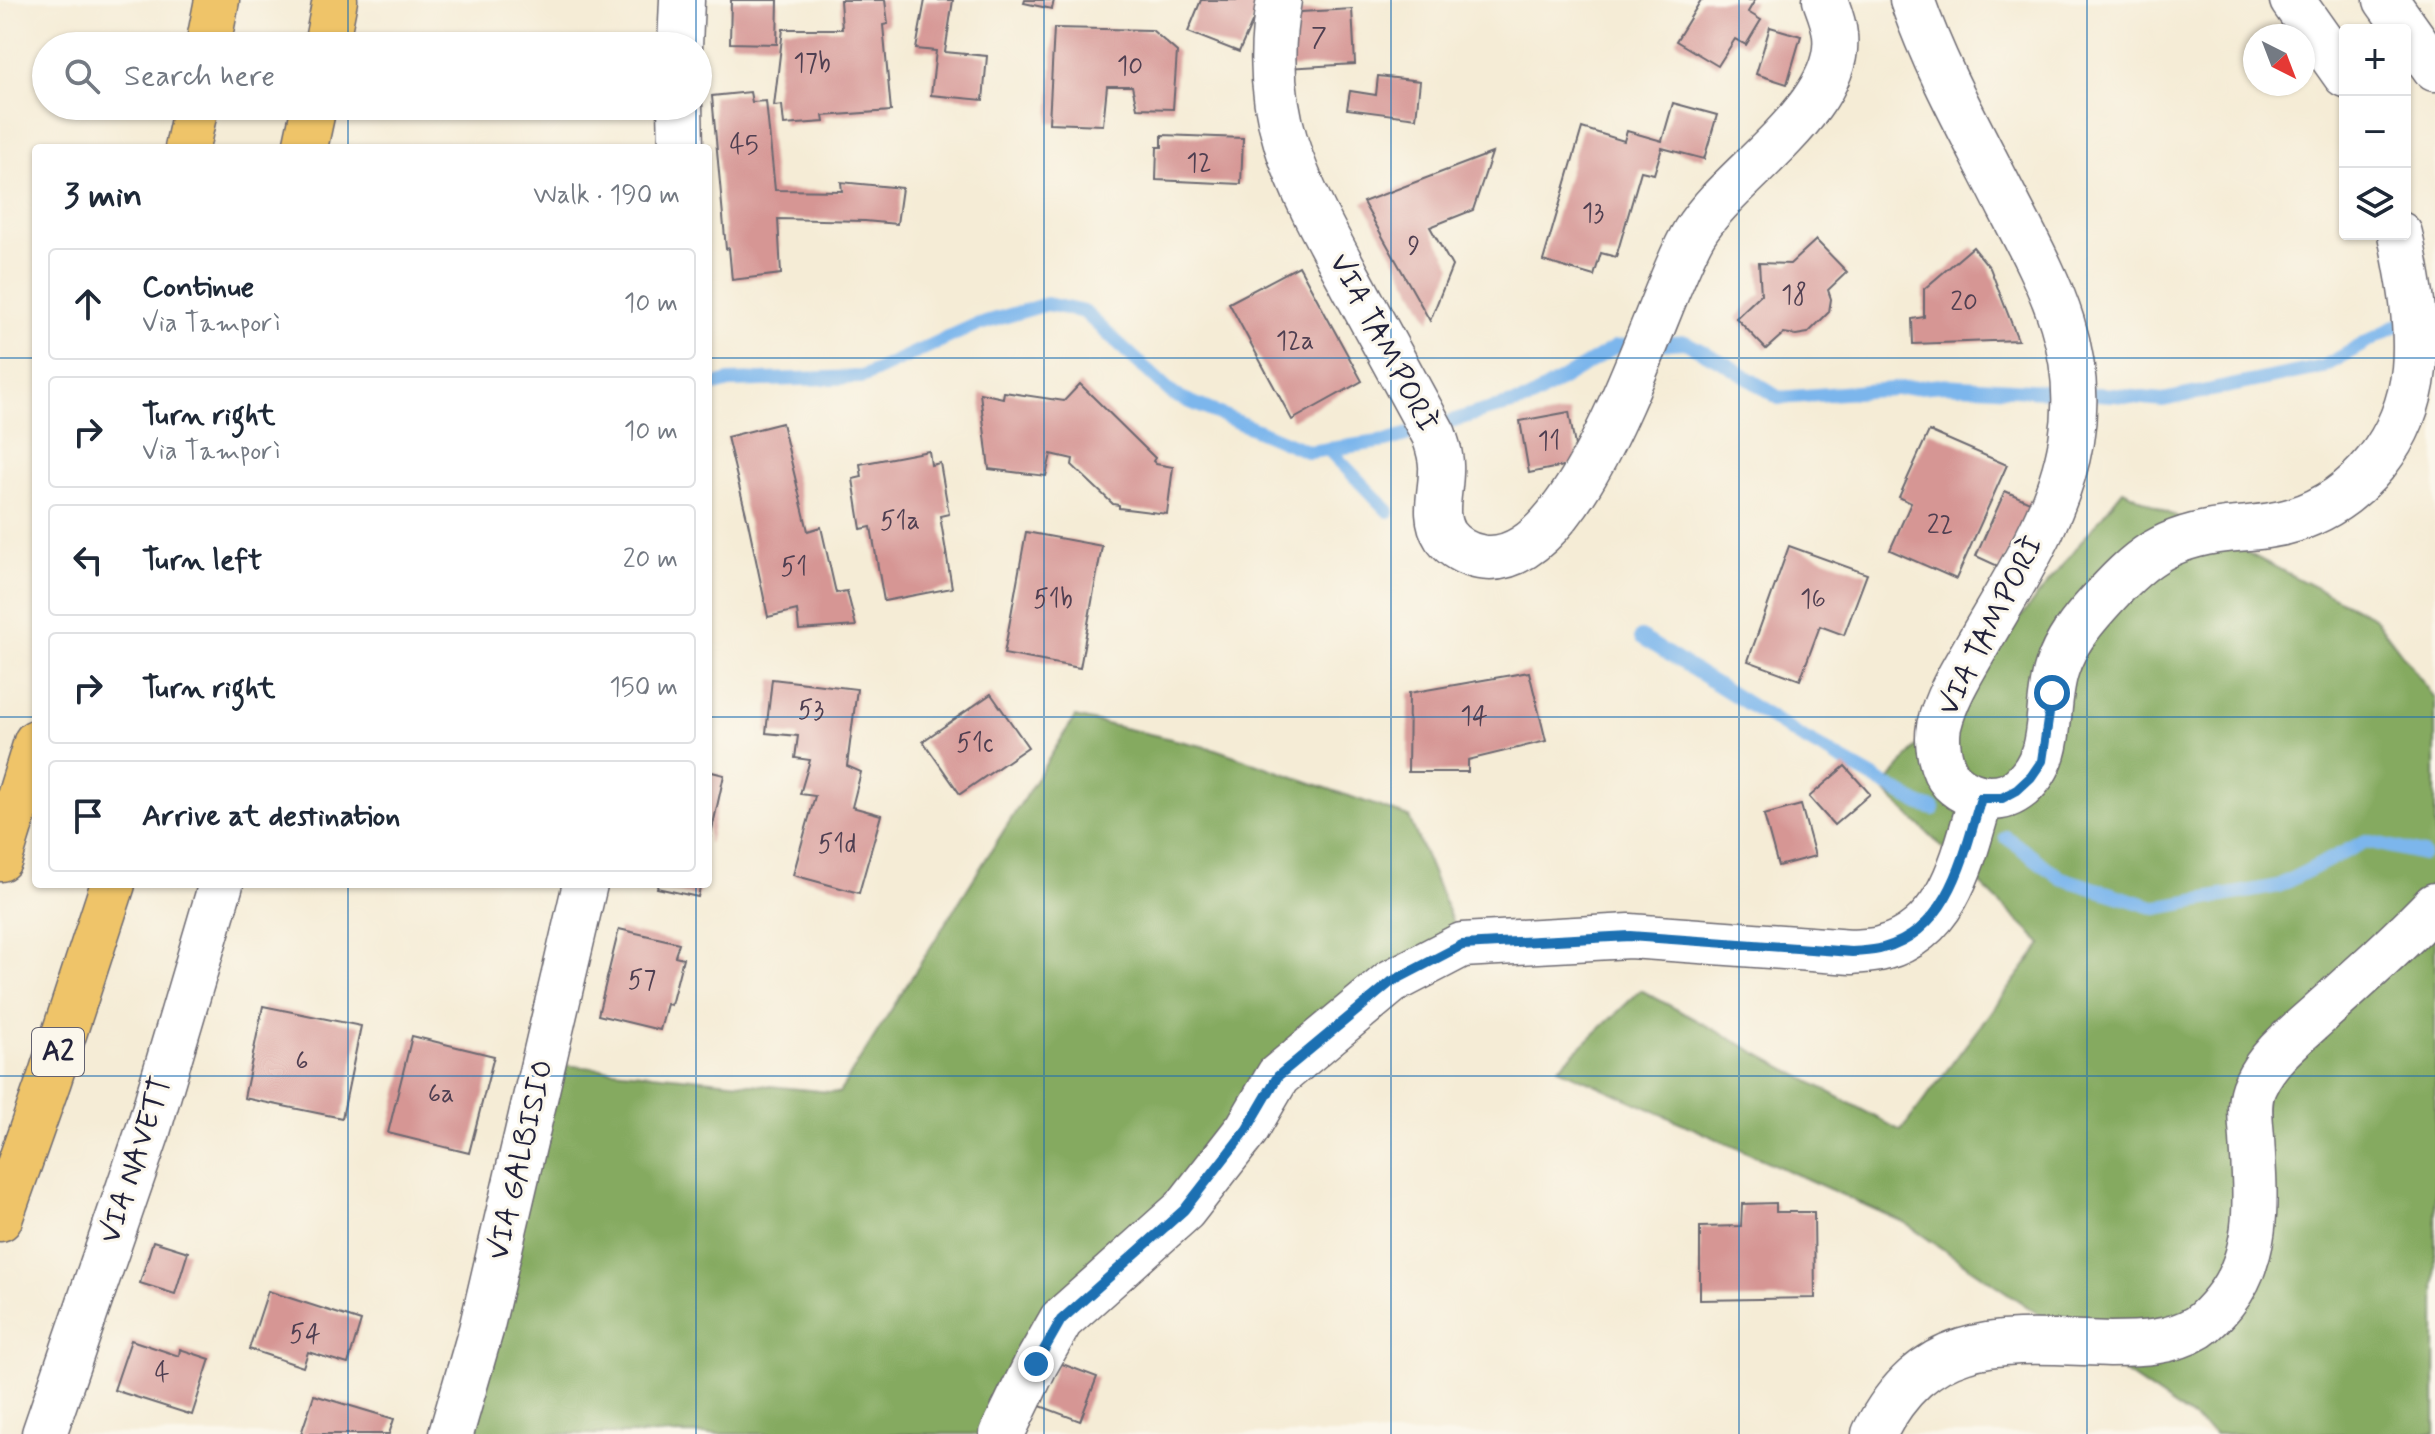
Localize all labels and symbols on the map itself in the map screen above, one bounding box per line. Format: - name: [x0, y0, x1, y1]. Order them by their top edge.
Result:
- house number: 7: [1311, 22, 1327, 56]
- north arrow: [2243, 24, 2315, 96]
- house number: 17b: [793, 47, 831, 81]
- house number: 10: [1117, 50, 1143, 84]
- house number: 45: [730, 129, 759, 163]
- house number: 12: [1186, 147, 1212, 181]
- house number: 13: [1582, 197, 1604, 231]
- house number: 9: [1408, 230, 1420, 264]
- street label: VIA TAMPORÌ: [1320, 247, 1446, 439]
- house number: 18: [1781, 279, 1807, 313]
- house number: 20: [1950, 286, 1978, 320]
- house number: 12a: [1276, 325, 1314, 359]
- house number: 11: [1538, 425, 1560, 459]
- house number: 51a: [880, 505, 920, 539]
- house number: 22: [1927, 509, 1953, 543]
- street label: VIA TAMPORÌ: [1929, 529, 2053, 723]
- house number: 51: [781, 551, 807, 585]
- house number: 51b: [1033, 583, 1073, 617]
- house number: 16: [1800, 583, 1826, 617]
- route start: [2034, 675, 2070, 711]
- house number: 53: [798, 694, 824, 728]
- house number: 14: [1460, 700, 1488, 734]
- house number: 51c: [956, 727, 994, 761]
- house number: 51d: [818, 828, 856, 862]
- house number: 57: [628, 964, 656, 998]
- road number: A2: [32, 1028, 84, 1076]
- house number: 6: [295, 1045, 309, 1079]
- street label: VIA GALBISIO: [479, 1056, 563, 1264]
- street label: VIA NAVETT: [91, 1072, 181, 1248]
- house number: 6a: [428, 1078, 454, 1112]
- house number: 54: [289, 1318, 321, 1352]
- route end: [1018, 1346, 1054, 1382]
- house number: 4: [154, 1357, 170, 1391]

